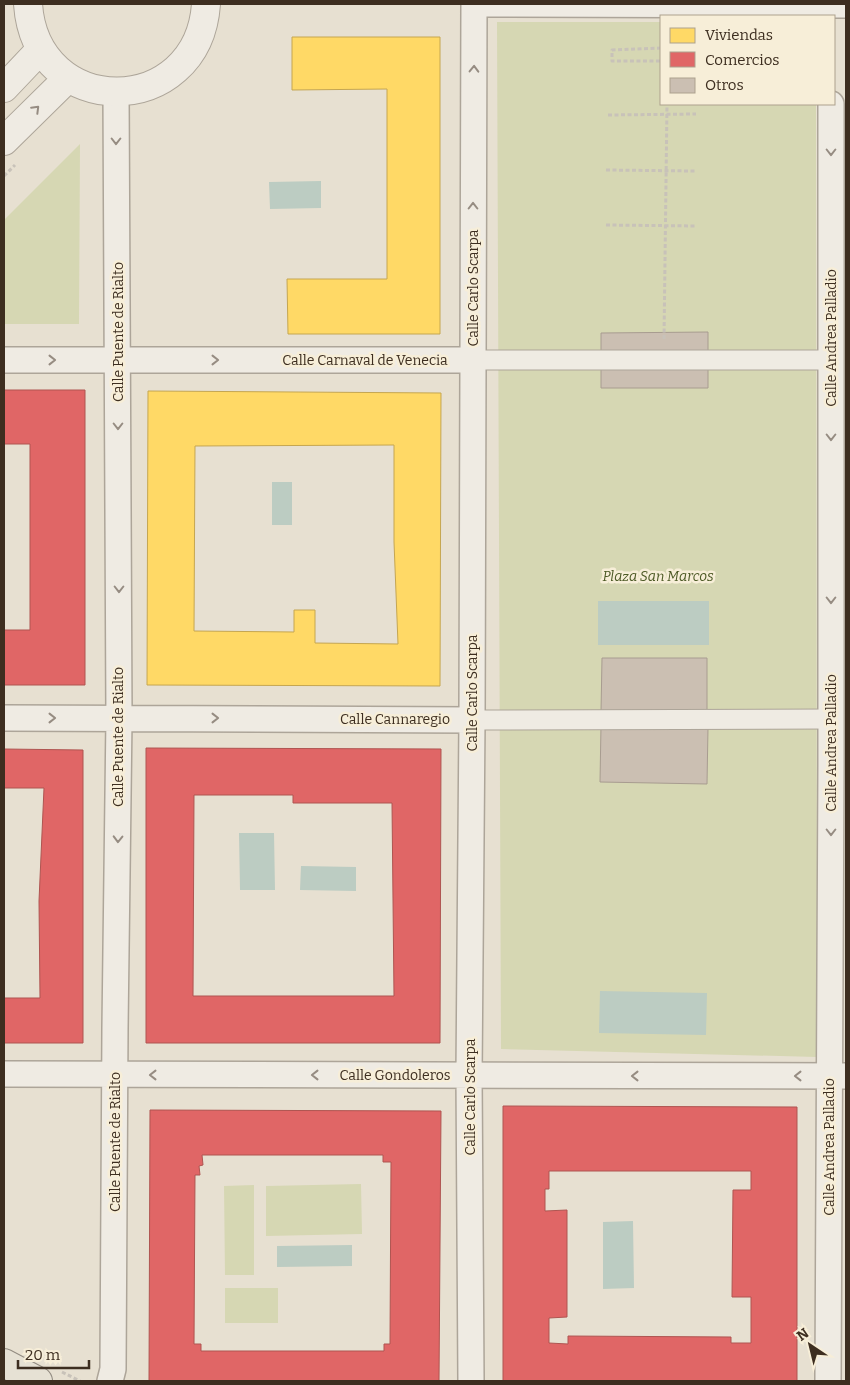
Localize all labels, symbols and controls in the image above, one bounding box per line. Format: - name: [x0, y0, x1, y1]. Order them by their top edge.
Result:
- legend: [660, 15, 835, 105]
- text: Viviendas: [705, 26, 773, 44]
- text: Comercios: [705, 51, 779, 69]
- one-way arrow: [469, 65, 479, 72]
- text: Otros: [705, 76, 744, 94]
- one-way arrow: [30, 106, 39, 115]
- one-way arrow: [111, 138, 121, 145]
- one-way arrow: [826, 149, 836, 157]
- one-way arrow: [468, 202, 478, 210]
- street label: Calle Carlo Scarpa: [465, 229, 482, 346]
- street label: Calle Puente de Rialto: [110, 262, 127, 402]
- street label: Calle Andrea Palladio: [823, 269, 840, 407]
- street label: Calle Carnaval de Venecia: [282, 352, 448, 369]
- one-way arrow: [49, 355, 57, 365]
- one-way arrow: [212, 355, 219, 365]
- one-way arrow: [113, 422, 123, 430]
- one-way arrow: [826, 434, 836, 442]
- park label: Plaza San Marcos: [602, 568, 714, 585]
- one-way arrow: [114, 585, 124, 593]
- one-way arrow: [826, 596, 836, 604]
- street label: Calle Carlo Scarpa: [464, 634, 481, 751]
- street label: Calle Puente de Rialto: [110, 667, 127, 807]
- street label: Calle Andrea Palladio: [823, 674, 840, 812]
- street label: Calle Cannaregio: [340, 711, 450, 728]
- one-way arrow: [49, 713, 57, 723]
- one-way arrow: [211, 713, 219, 724]
- one-way arrow: [826, 829, 836, 837]
- one-way arrow: [113, 835, 123, 843]
- street label: Calle Carlo Scarpa: [462, 1038, 479, 1155]
- street label: Calle Gondoleros: [340, 1067, 450, 1084]
- one-way arrow: [148, 1070, 156, 1080]
- one-way arrow: [311, 1070, 318, 1080]
- one-way arrow: [631, 1071, 638, 1081]
- one-way arrow: [793, 1071, 801, 1081]
- street label: Calle Puente de Rialto: [107, 1072, 124, 1212]
- street label: Calle Andrea Palladio: [821, 1078, 838, 1216]
- north arrow: [785, 1320, 835, 1370]
- text: N: [794, 1325, 812, 1345]
- scale bar: [18, 1338, 89, 1370]
- text: 20 m: [25, 1346, 61, 1364]

